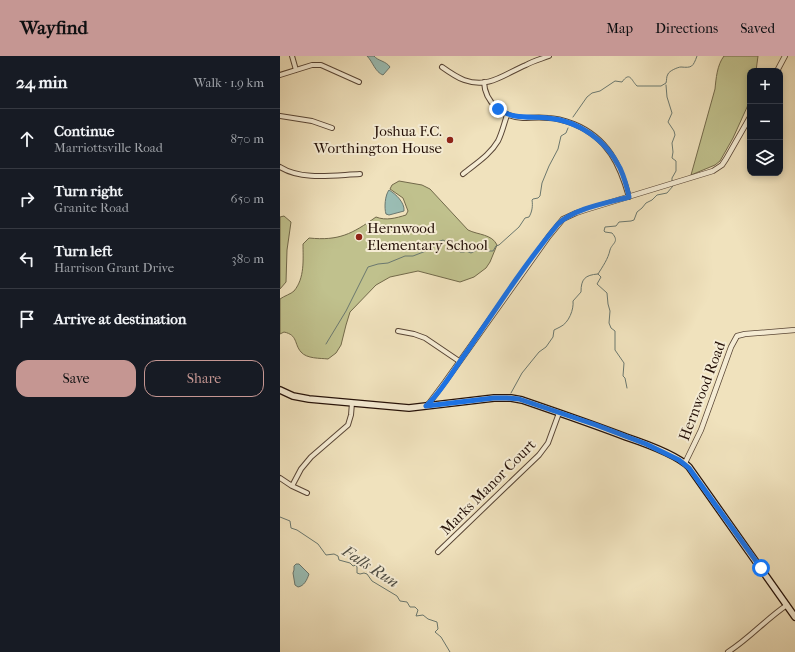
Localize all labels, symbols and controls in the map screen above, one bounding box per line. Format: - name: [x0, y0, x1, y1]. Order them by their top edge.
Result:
- text: Wayfind: [20, 17, 88, 39]
- text: Map: [606, 20, 633, 37]
- text: Directions: [655, 20, 718, 37]
- text: Saved: [740, 20, 775, 37]
- map controls: [747, 68, 783, 176]
- button: +: [747, 68, 783, 104]
- text: 24 min: [16, 72, 67, 92]
- text: Walk · 1.9 km: [194, 75, 264, 90]
- route end: [489, 100, 507, 118]
- button: −: [747, 104, 783, 140]
- text: Continue: [54, 122, 114, 140]
- place label: Joshua F.C. Worthington House: [313, 122, 443, 157]
- icon: ahead: [16, 128, 38, 150]
- text: 870 m: [230, 131, 264, 146]
- marker: Joshua F.C. Worthington House: [445, 135, 455, 145]
- text: Marriottsville Road: [54, 140, 163, 155]
- button: layers: [747, 140, 783, 176]
- text: Turn right: [54, 182, 123, 200]
- icon: right: [16, 188, 38, 210]
- text: 650 m: [231, 191, 264, 206]
- text: Granite Road: [54, 200, 129, 215]
- place label: Hernwood Elementary School: [367, 219, 488, 254]
- marker: Hernwood Elementary School: [354, 232, 364, 242]
- text: Turn left: [54, 242, 112, 260]
- icon: left: [16, 248, 38, 270]
- text: 380 m: [231, 251, 264, 266]
- text: Harrison Grant Drive: [54, 260, 174, 275]
- icon: arrive: [16, 308, 38, 330]
- text: Arrive at destination: [54, 310, 186, 328]
- street label: Hernwood Road: [675, 338, 729, 443]
- button: Save: [16, 360, 136, 397]
- button: Share: [144, 360, 264, 397]
- street label: Marks Manor Court: [437, 435, 540, 538]
- water label: Falls Run: [338, 541, 402, 592]
- route start: [752, 559, 770, 577]

